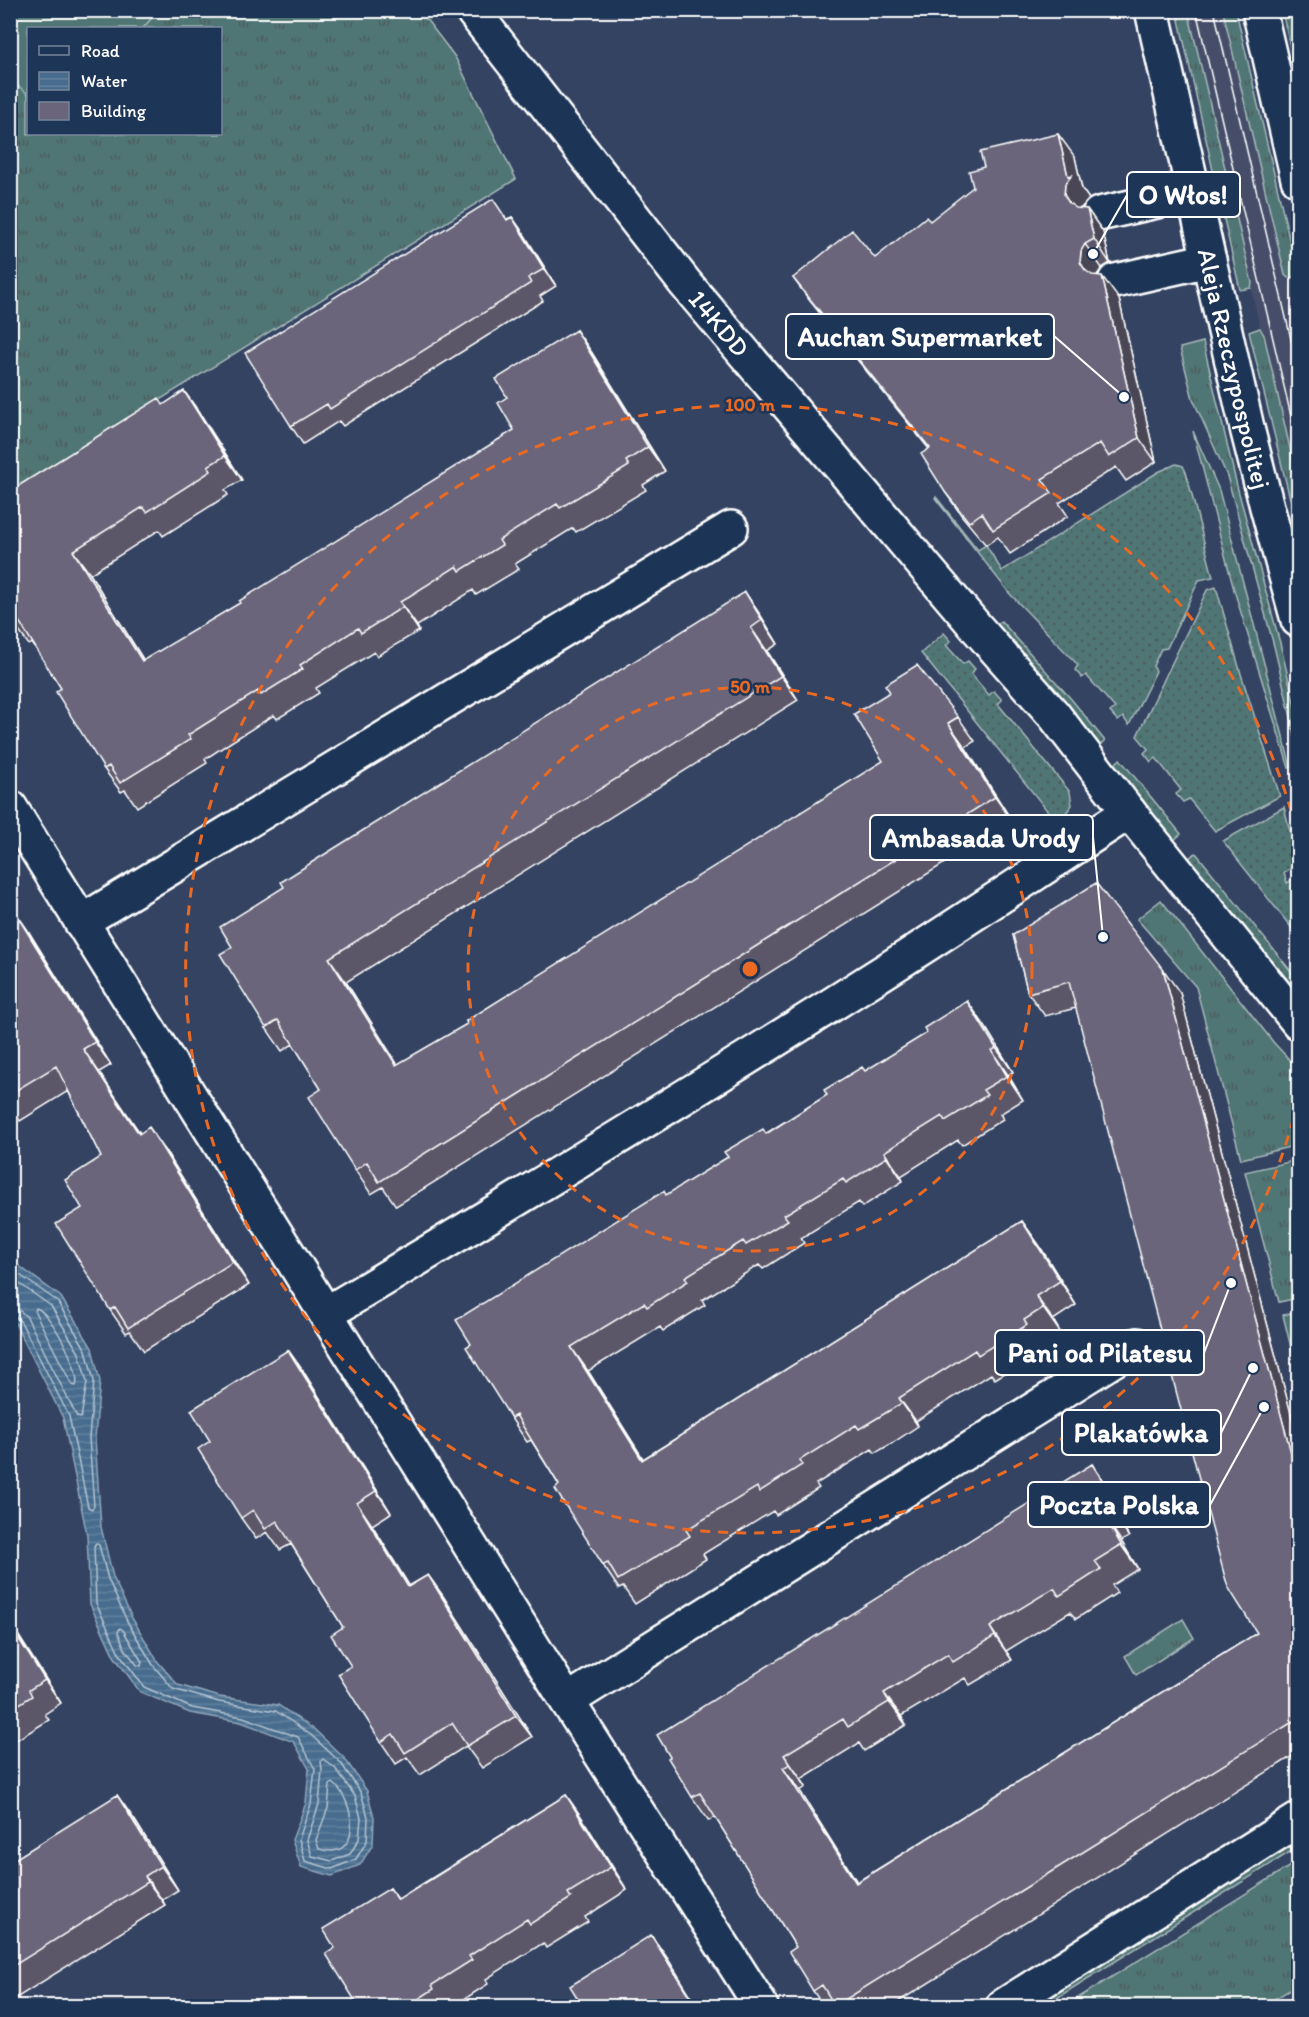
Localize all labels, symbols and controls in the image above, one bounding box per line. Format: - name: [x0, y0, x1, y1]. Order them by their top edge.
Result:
- legend: [27, 27, 222, 135]
- text: Road: [81, 40, 120, 62]
- text: Water: [81, 70, 127, 92]
- text: Building: [81, 100, 147, 122]
- callout: O Włos!: [1127, 172, 1240, 217]
- text: O Włos!: [1138, 178, 1228, 211]
- street label: Aleja Rzeczypospolitej: [1191, 245, 1278, 493]
- street label: 14KDD: [682, 283, 756, 363]
- callout: Auchan Supermarket: [786, 314, 1054, 359]
- text: Auchan Supermarket: [797, 320, 1042, 353]
- text: 100 m: [725, 394, 776, 416]
- text: 50 m: [730, 676, 771, 698]
- callout: Ambasada Urody: [870, 815, 1093, 860]
- text: Ambasada Urody: [881, 821, 1080, 854]
- centre of rings: [740, 959, 760, 979]
- callout: Pani od Pilatesu: [995, 1330, 1204, 1375]
- text: Pani od Pilatesu: [1008, 1336, 1192, 1369]
- callout: Plakatówka: [1062, 1410, 1221, 1455]
- text: Plakatówka: [1074, 1416, 1209, 1449]
- callout: Poczta Polska: [1028, 1482, 1210, 1527]
- text: Poczta Polska: [1039, 1488, 1200, 1521]

